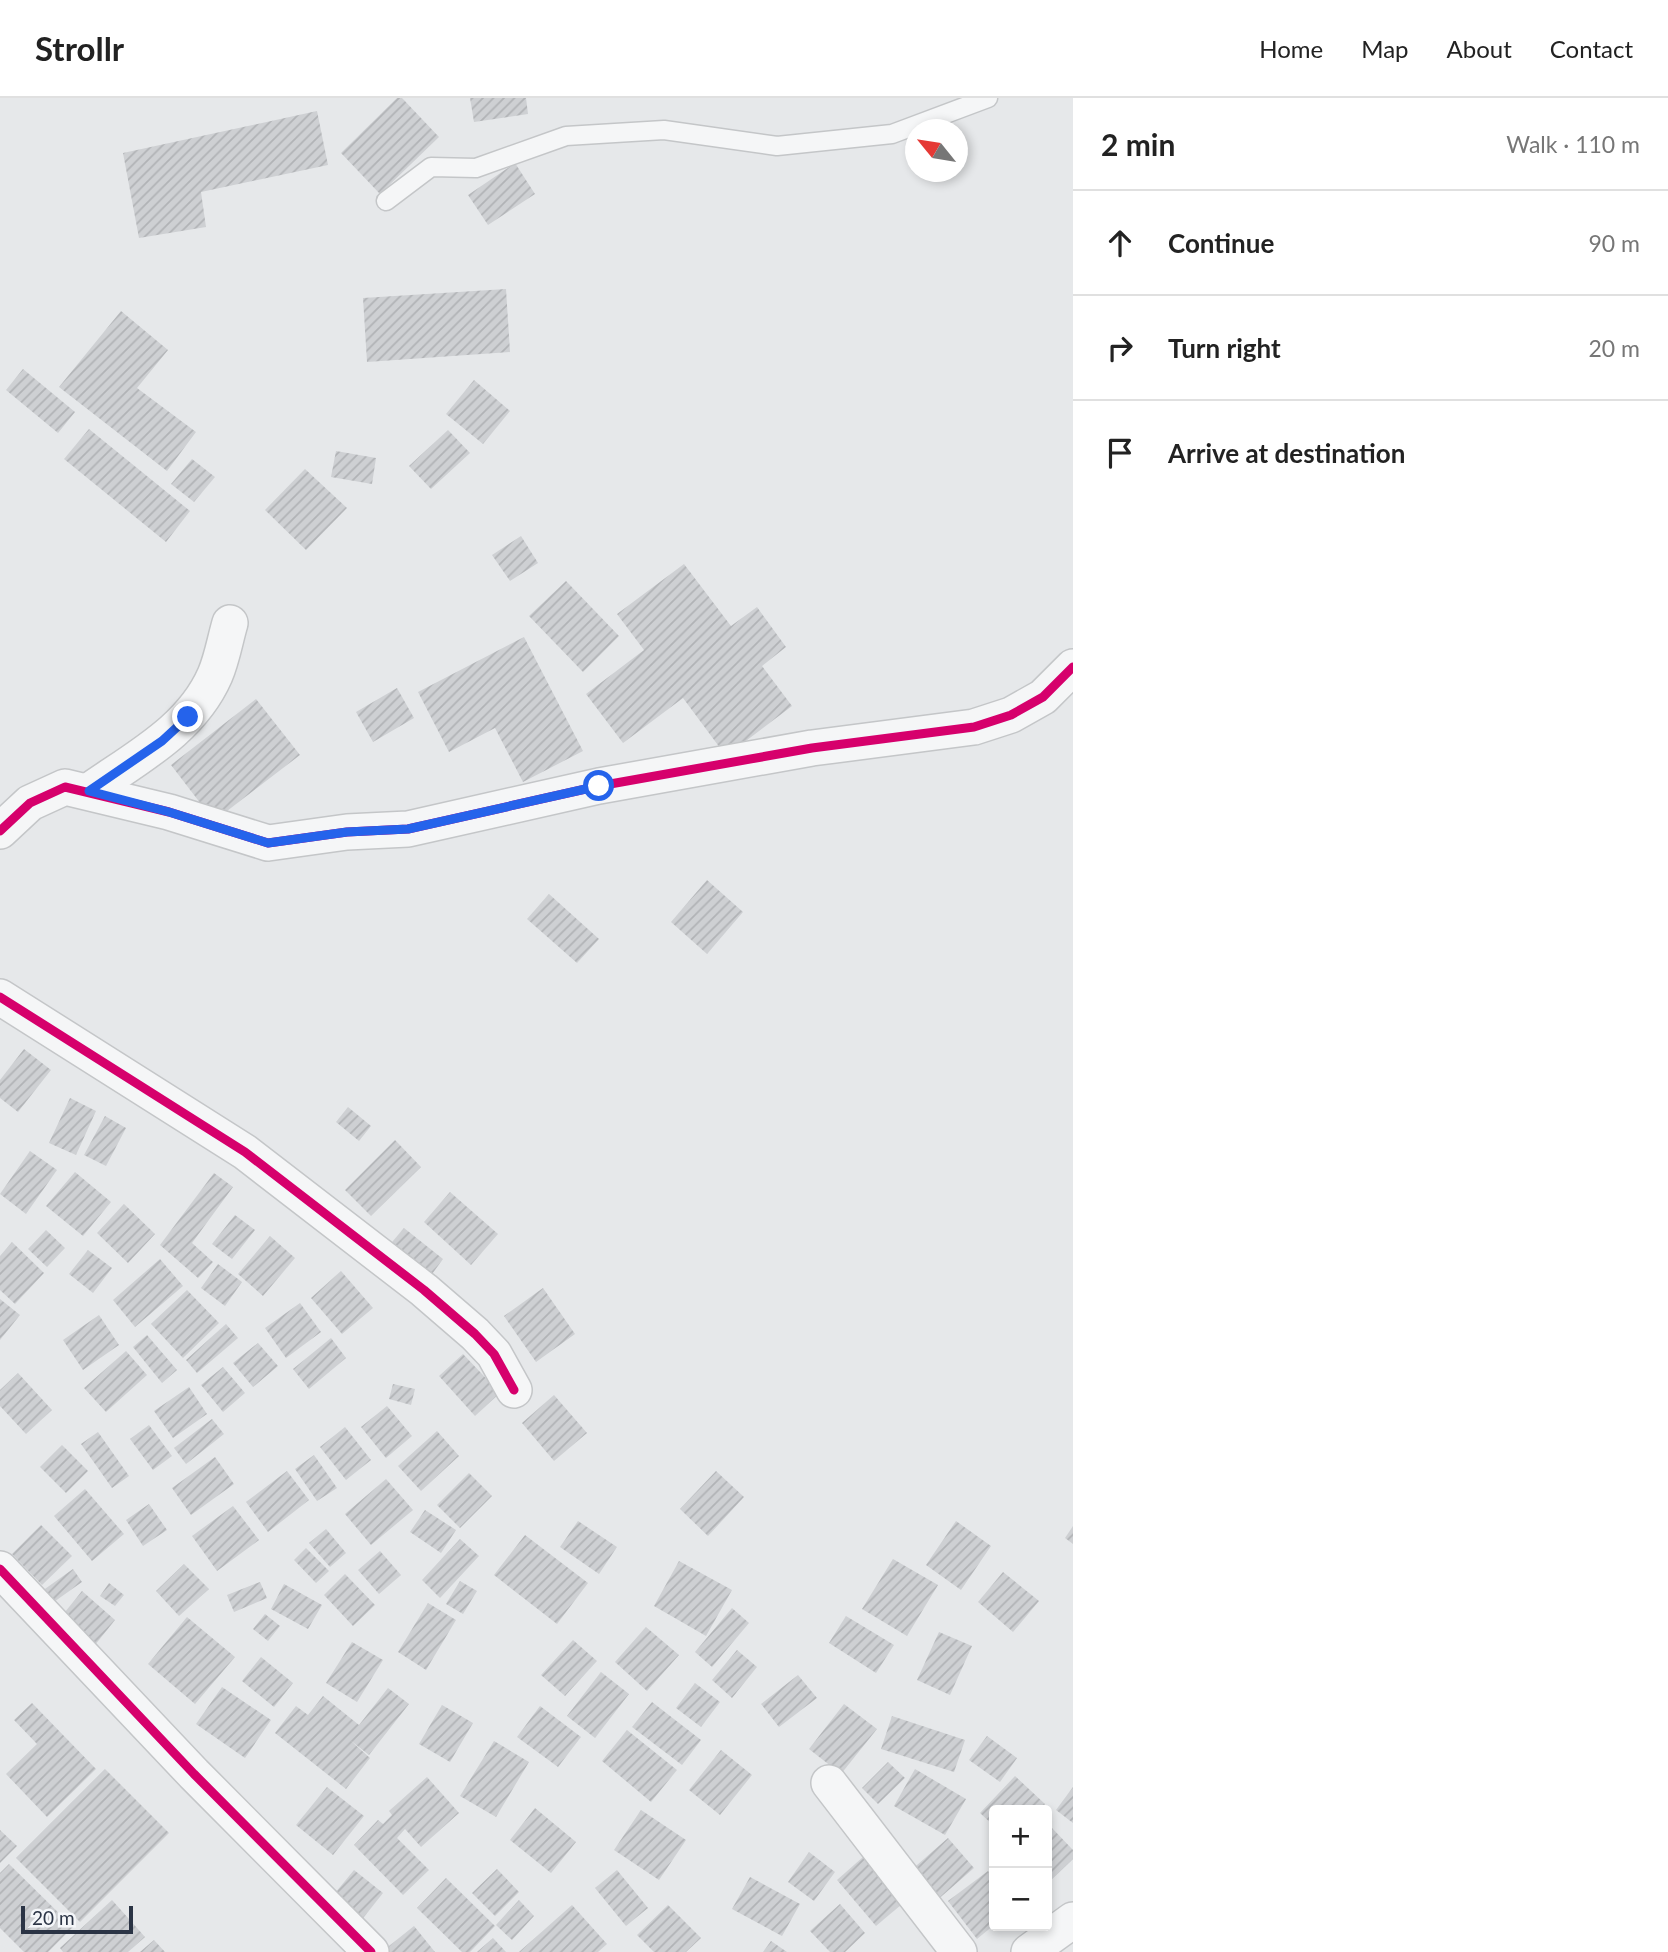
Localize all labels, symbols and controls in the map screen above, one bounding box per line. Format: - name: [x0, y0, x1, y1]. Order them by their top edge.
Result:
- text: Strollr: [35, 28, 124, 68]
- text: Home: [1259, 34, 1323, 63]
- text: Map: [1361, 34, 1409, 63]
- text: About: [1447, 34, 1512, 63]
- text: Contact: [1550, 34, 1633, 63]
- north arrow: [905, 119, 968, 182]
- text: 2 min: [1101, 126, 1175, 162]
- text: Walk · 110 m: [1506, 130, 1640, 158]
- icon: ahead: [1101, 224, 1139, 262]
- text: Continue: [1168, 227, 1274, 259]
- text: 90 m: [1589, 229, 1640, 257]
- icon: right: [1101, 329, 1139, 367]
- text: Turn right: [1168, 332, 1281, 364]
- text: 20 m: [1589, 334, 1640, 362]
- icon: arrive: [1101, 434, 1139, 472]
- text: Arrive at destination: [1168, 437, 1405, 469]
- route end: [172, 701, 203, 732]
- route start: [583, 770, 614, 801]
- map controls: [989, 1805, 1052, 1931]
- button: +: [989, 1805, 1052, 1868]
- button: −: [989, 1868, 1052, 1931]
- scale bar: [21, 1903, 133, 1935]
- text: 20 m: [32, 1906, 75, 1929]

